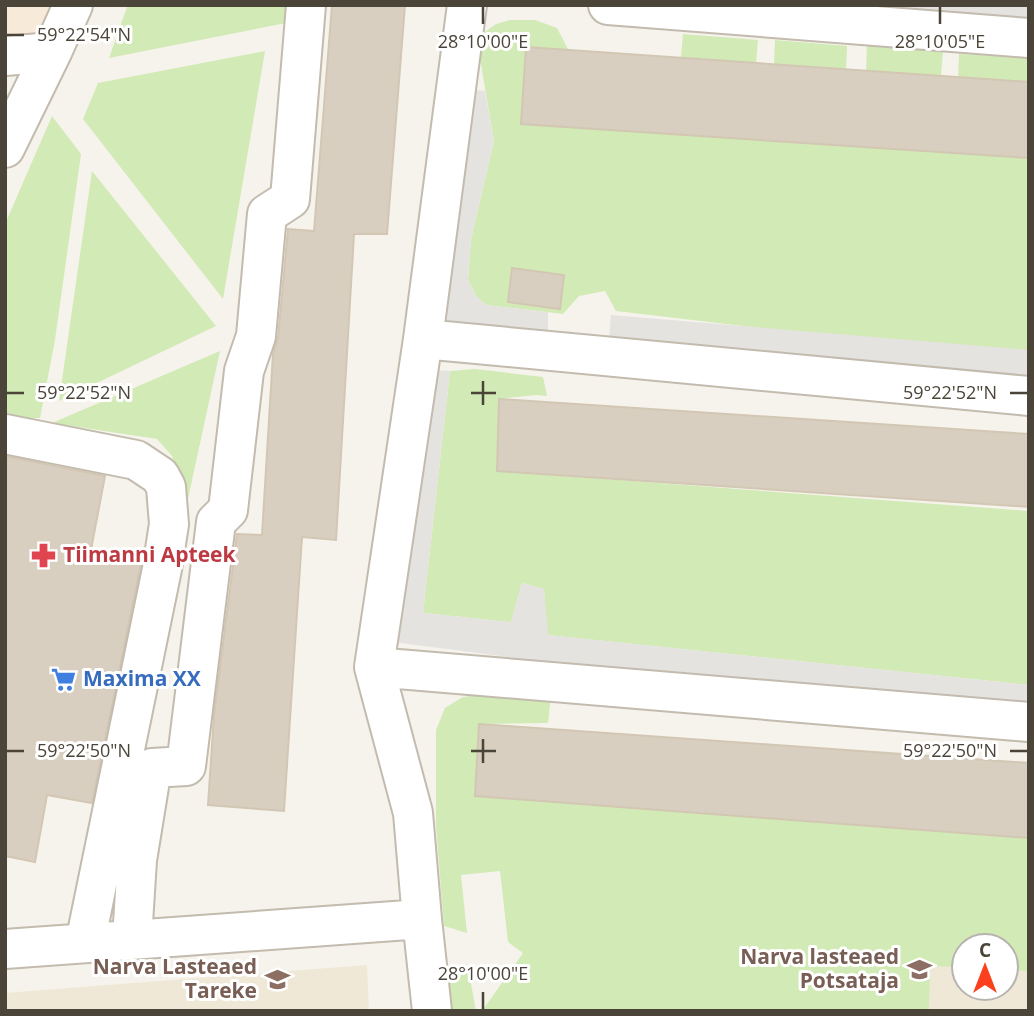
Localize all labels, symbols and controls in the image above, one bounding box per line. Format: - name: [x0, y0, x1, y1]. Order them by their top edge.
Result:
- text: 59°22'54"N: [37, 22, 131, 46]
- text: 28°10'00"E: [438, 29, 528, 53]
- text: 28°10'05"E: [895, 29, 985, 53]
- text: 59°22'52"N: [37, 380, 131, 404]
- text: 59°22'52"N: [903, 380, 997, 404]
- place label: Tiimanni Apteek: [63, 540, 236, 568]
- pharmacy icon: Tiimanni Apteek: [29, 541, 57, 569]
- place label: Maxima XX: [83, 664, 201, 692]
- supermarket icon: Maxima XX: [49, 665, 77, 693]
- text: 59°22'50"N: [37, 738, 131, 762]
- text: 59°22'50"N: [903, 738, 997, 762]
- north arrow: [950, 932, 1020, 1002]
- text: С: [979, 937, 991, 963]
- place label: Narva lasteaed Potsataja: [740, 942, 899, 994]
- place label: Narva Lasteaed Tareke: [93, 952, 257, 1004]
- school or university icon: Narva lasteaed Potsataja: [905, 955, 933, 983]
- text: 28°10'00"E: [438, 961, 528, 985]
- school or university icon: Narva Lasteaed Tareke: [263, 965, 291, 993]

